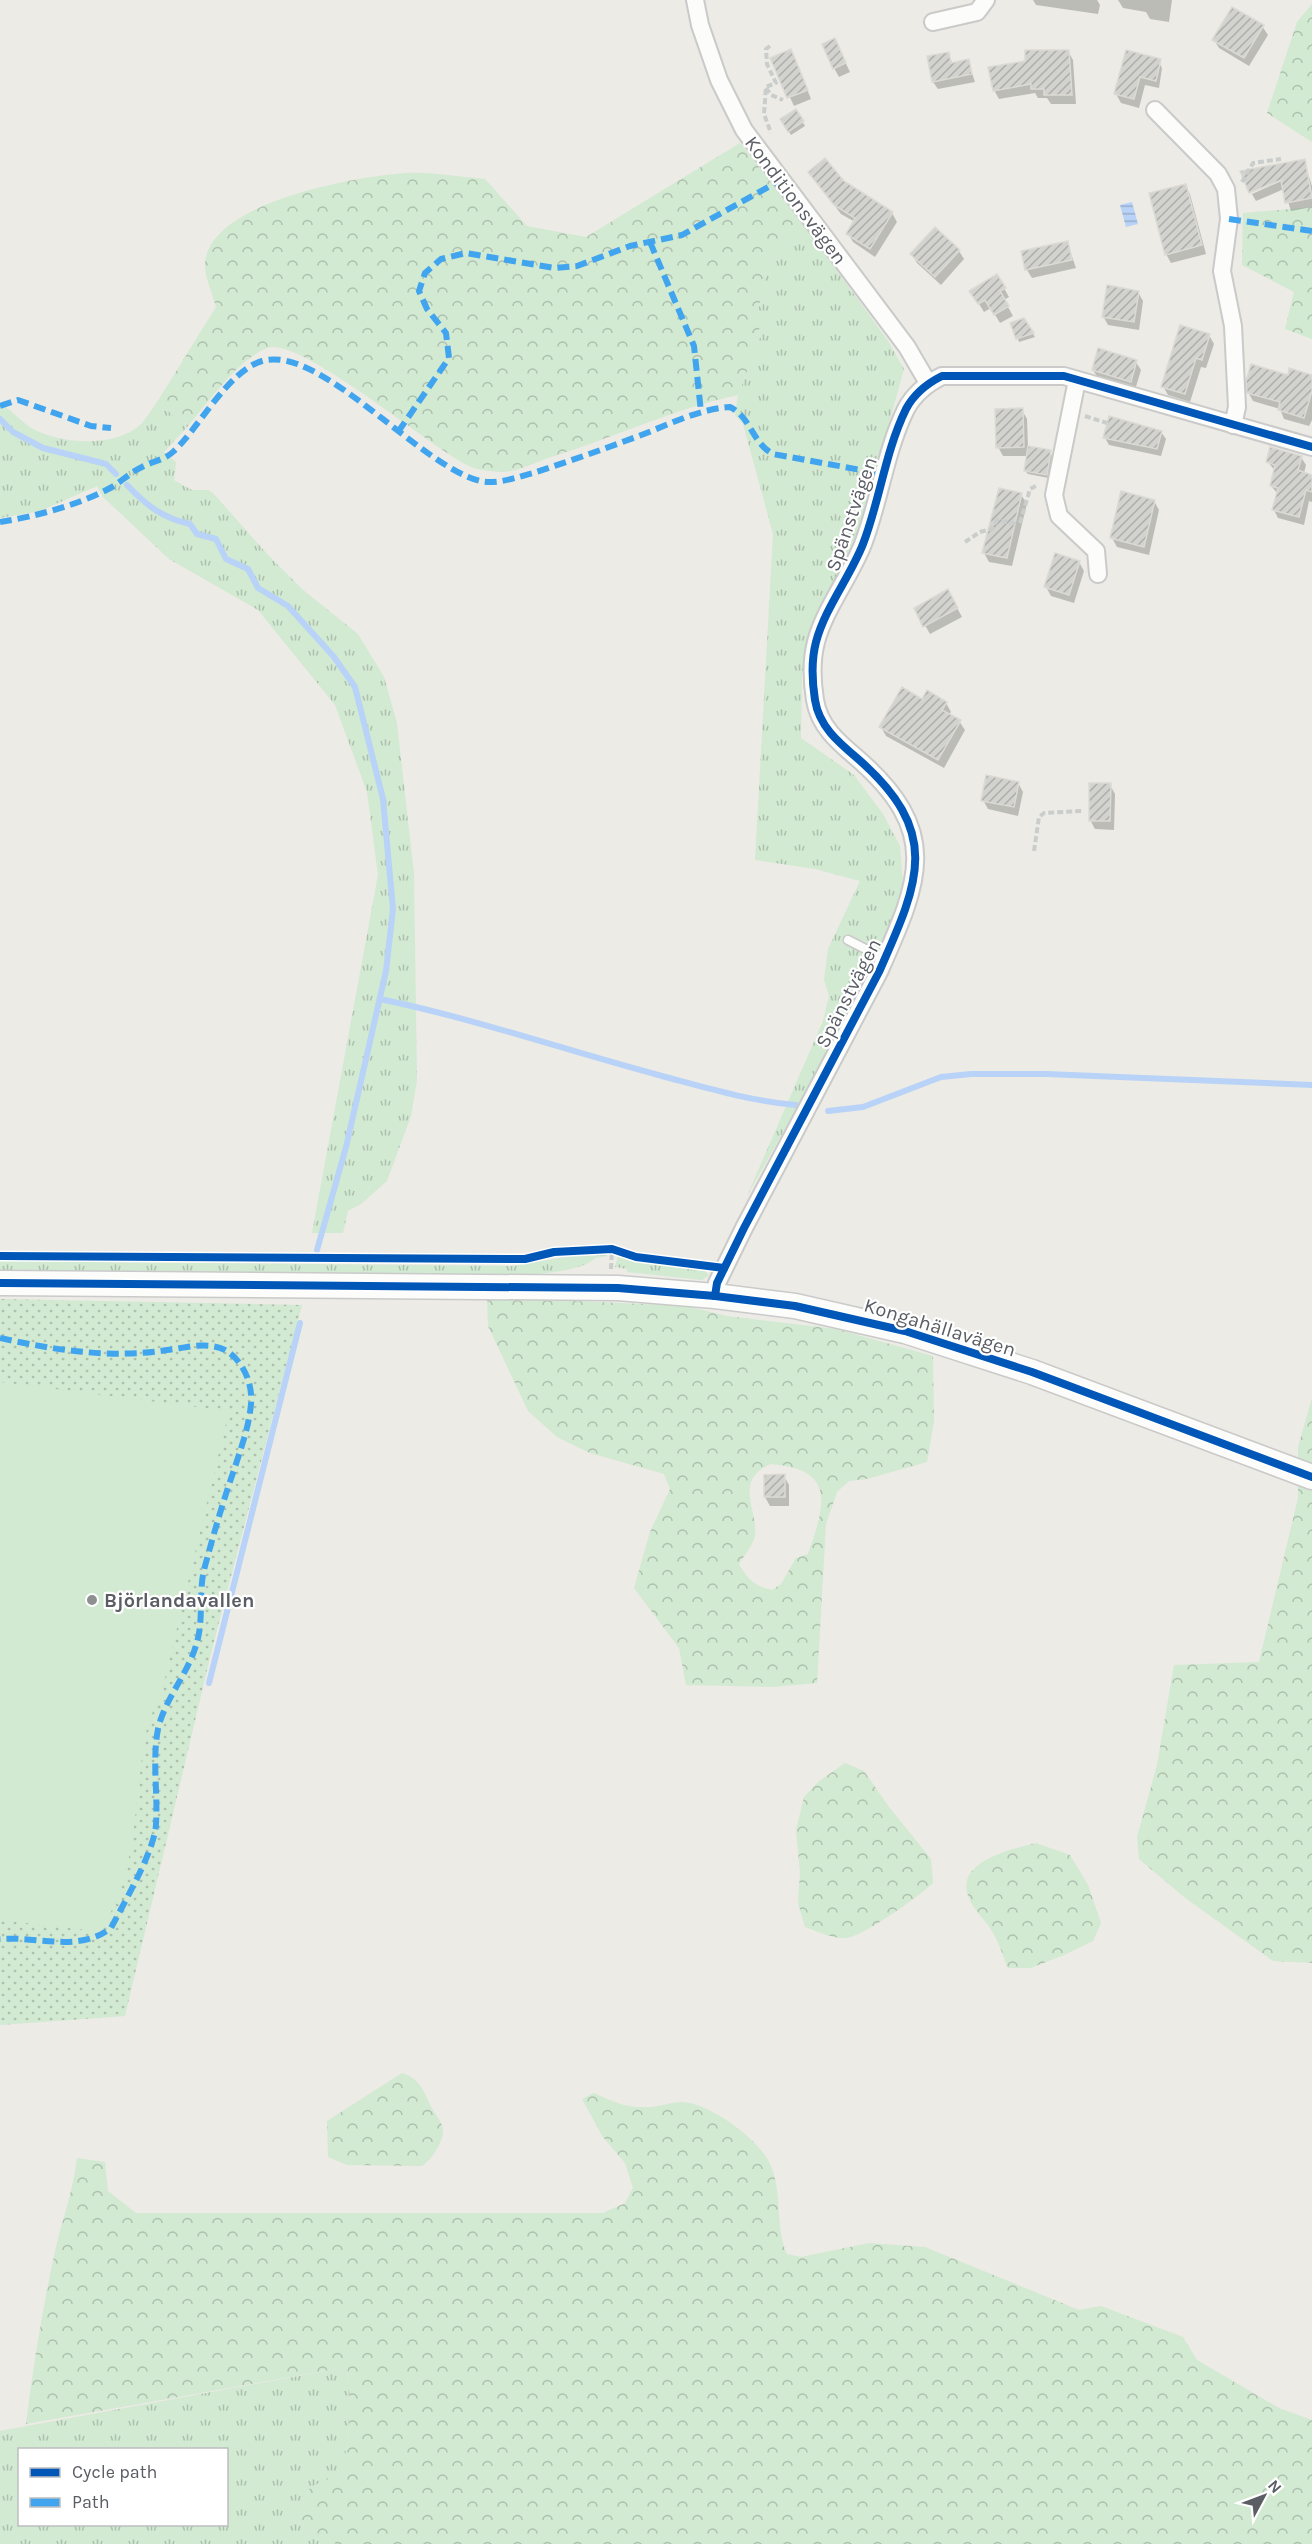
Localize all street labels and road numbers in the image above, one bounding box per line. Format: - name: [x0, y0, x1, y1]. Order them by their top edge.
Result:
- street label: Konditionsvägen: [740, 132, 851, 269]
- street label: Spänstvägen: [821, 454, 882, 574]
- street label: Spänstvägen: [811, 935, 886, 1052]
- street label: Kongahällavägen: [861, 1293, 1018, 1361]

